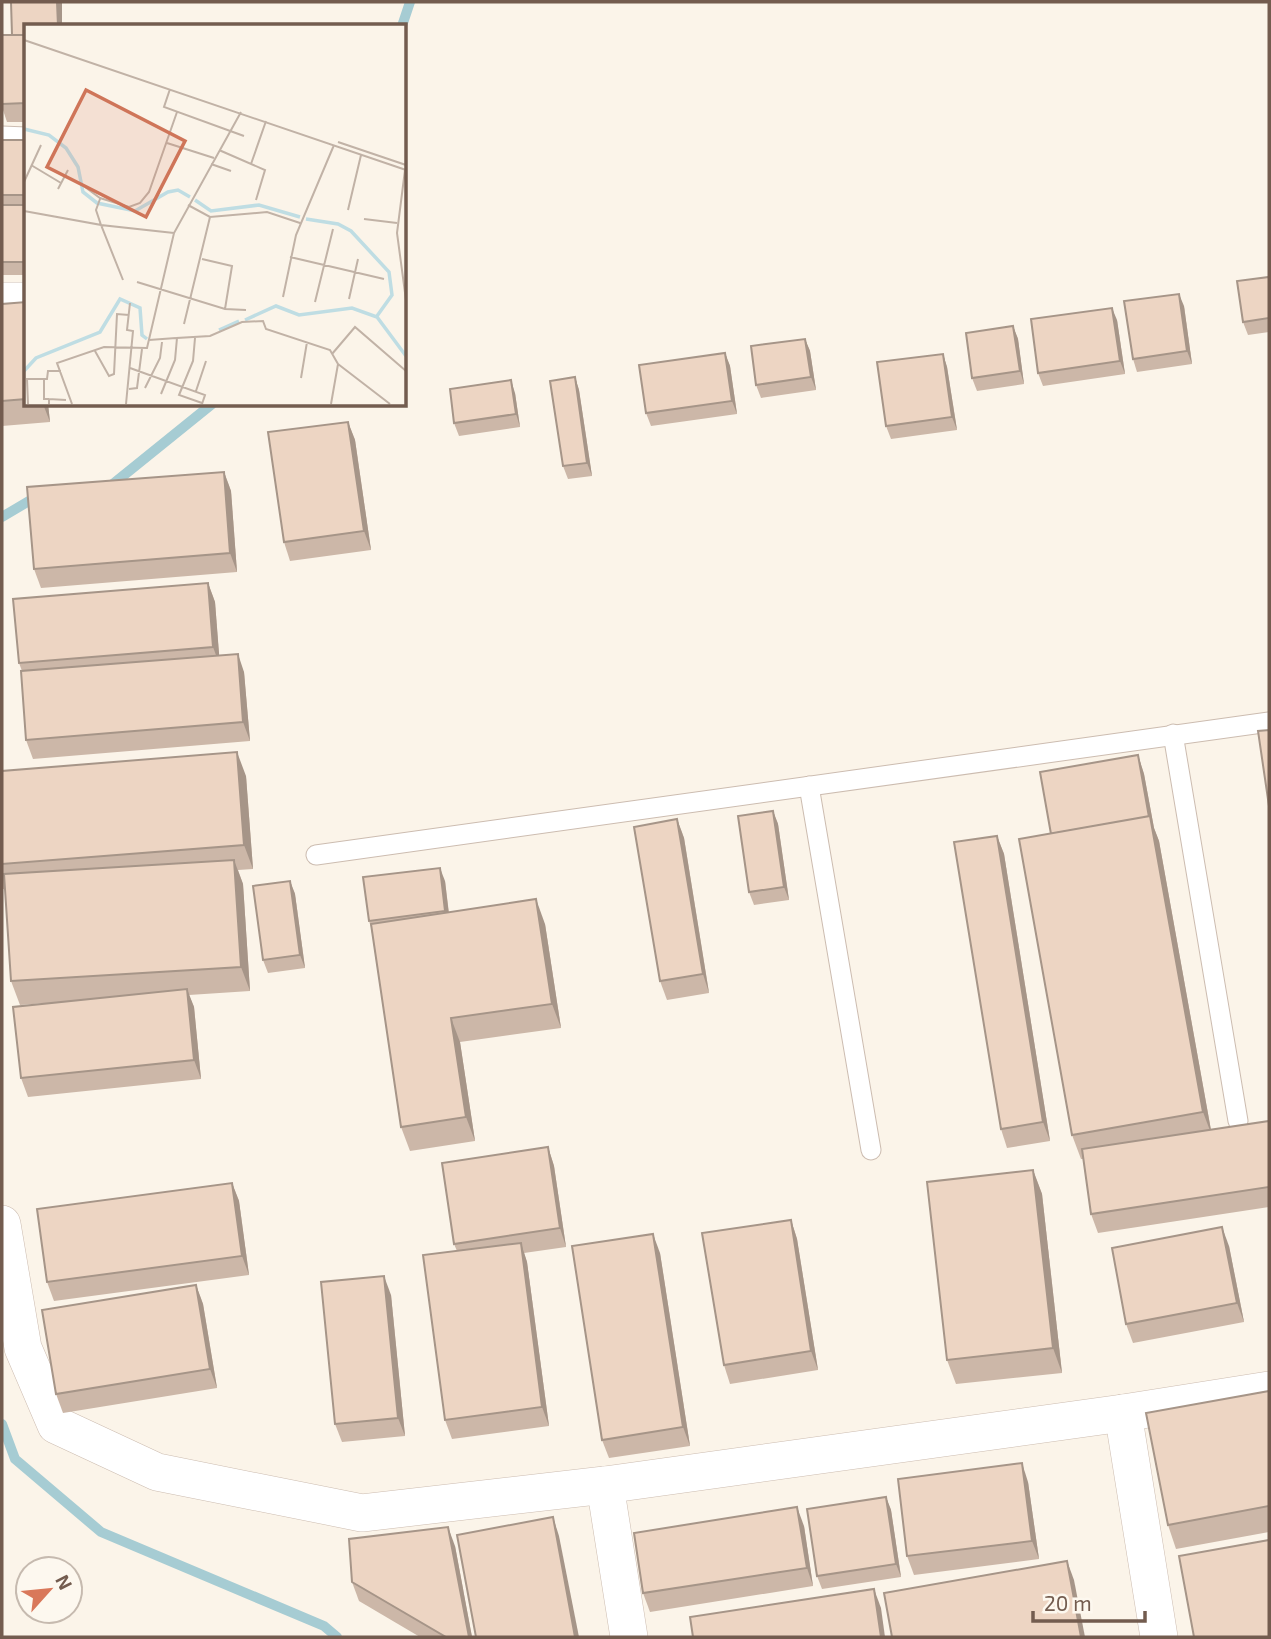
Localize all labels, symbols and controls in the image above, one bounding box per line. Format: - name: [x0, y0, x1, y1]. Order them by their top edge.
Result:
- inset map: [24, 24, 406, 406]
- north arrow: [14, 1555, 84, 1625]
- text: N: [51, 1571, 78, 1593]
- scale bar: [1033, 1580, 1145, 1624]
- text: 20 m: [1044, 1590, 1092, 1615]

